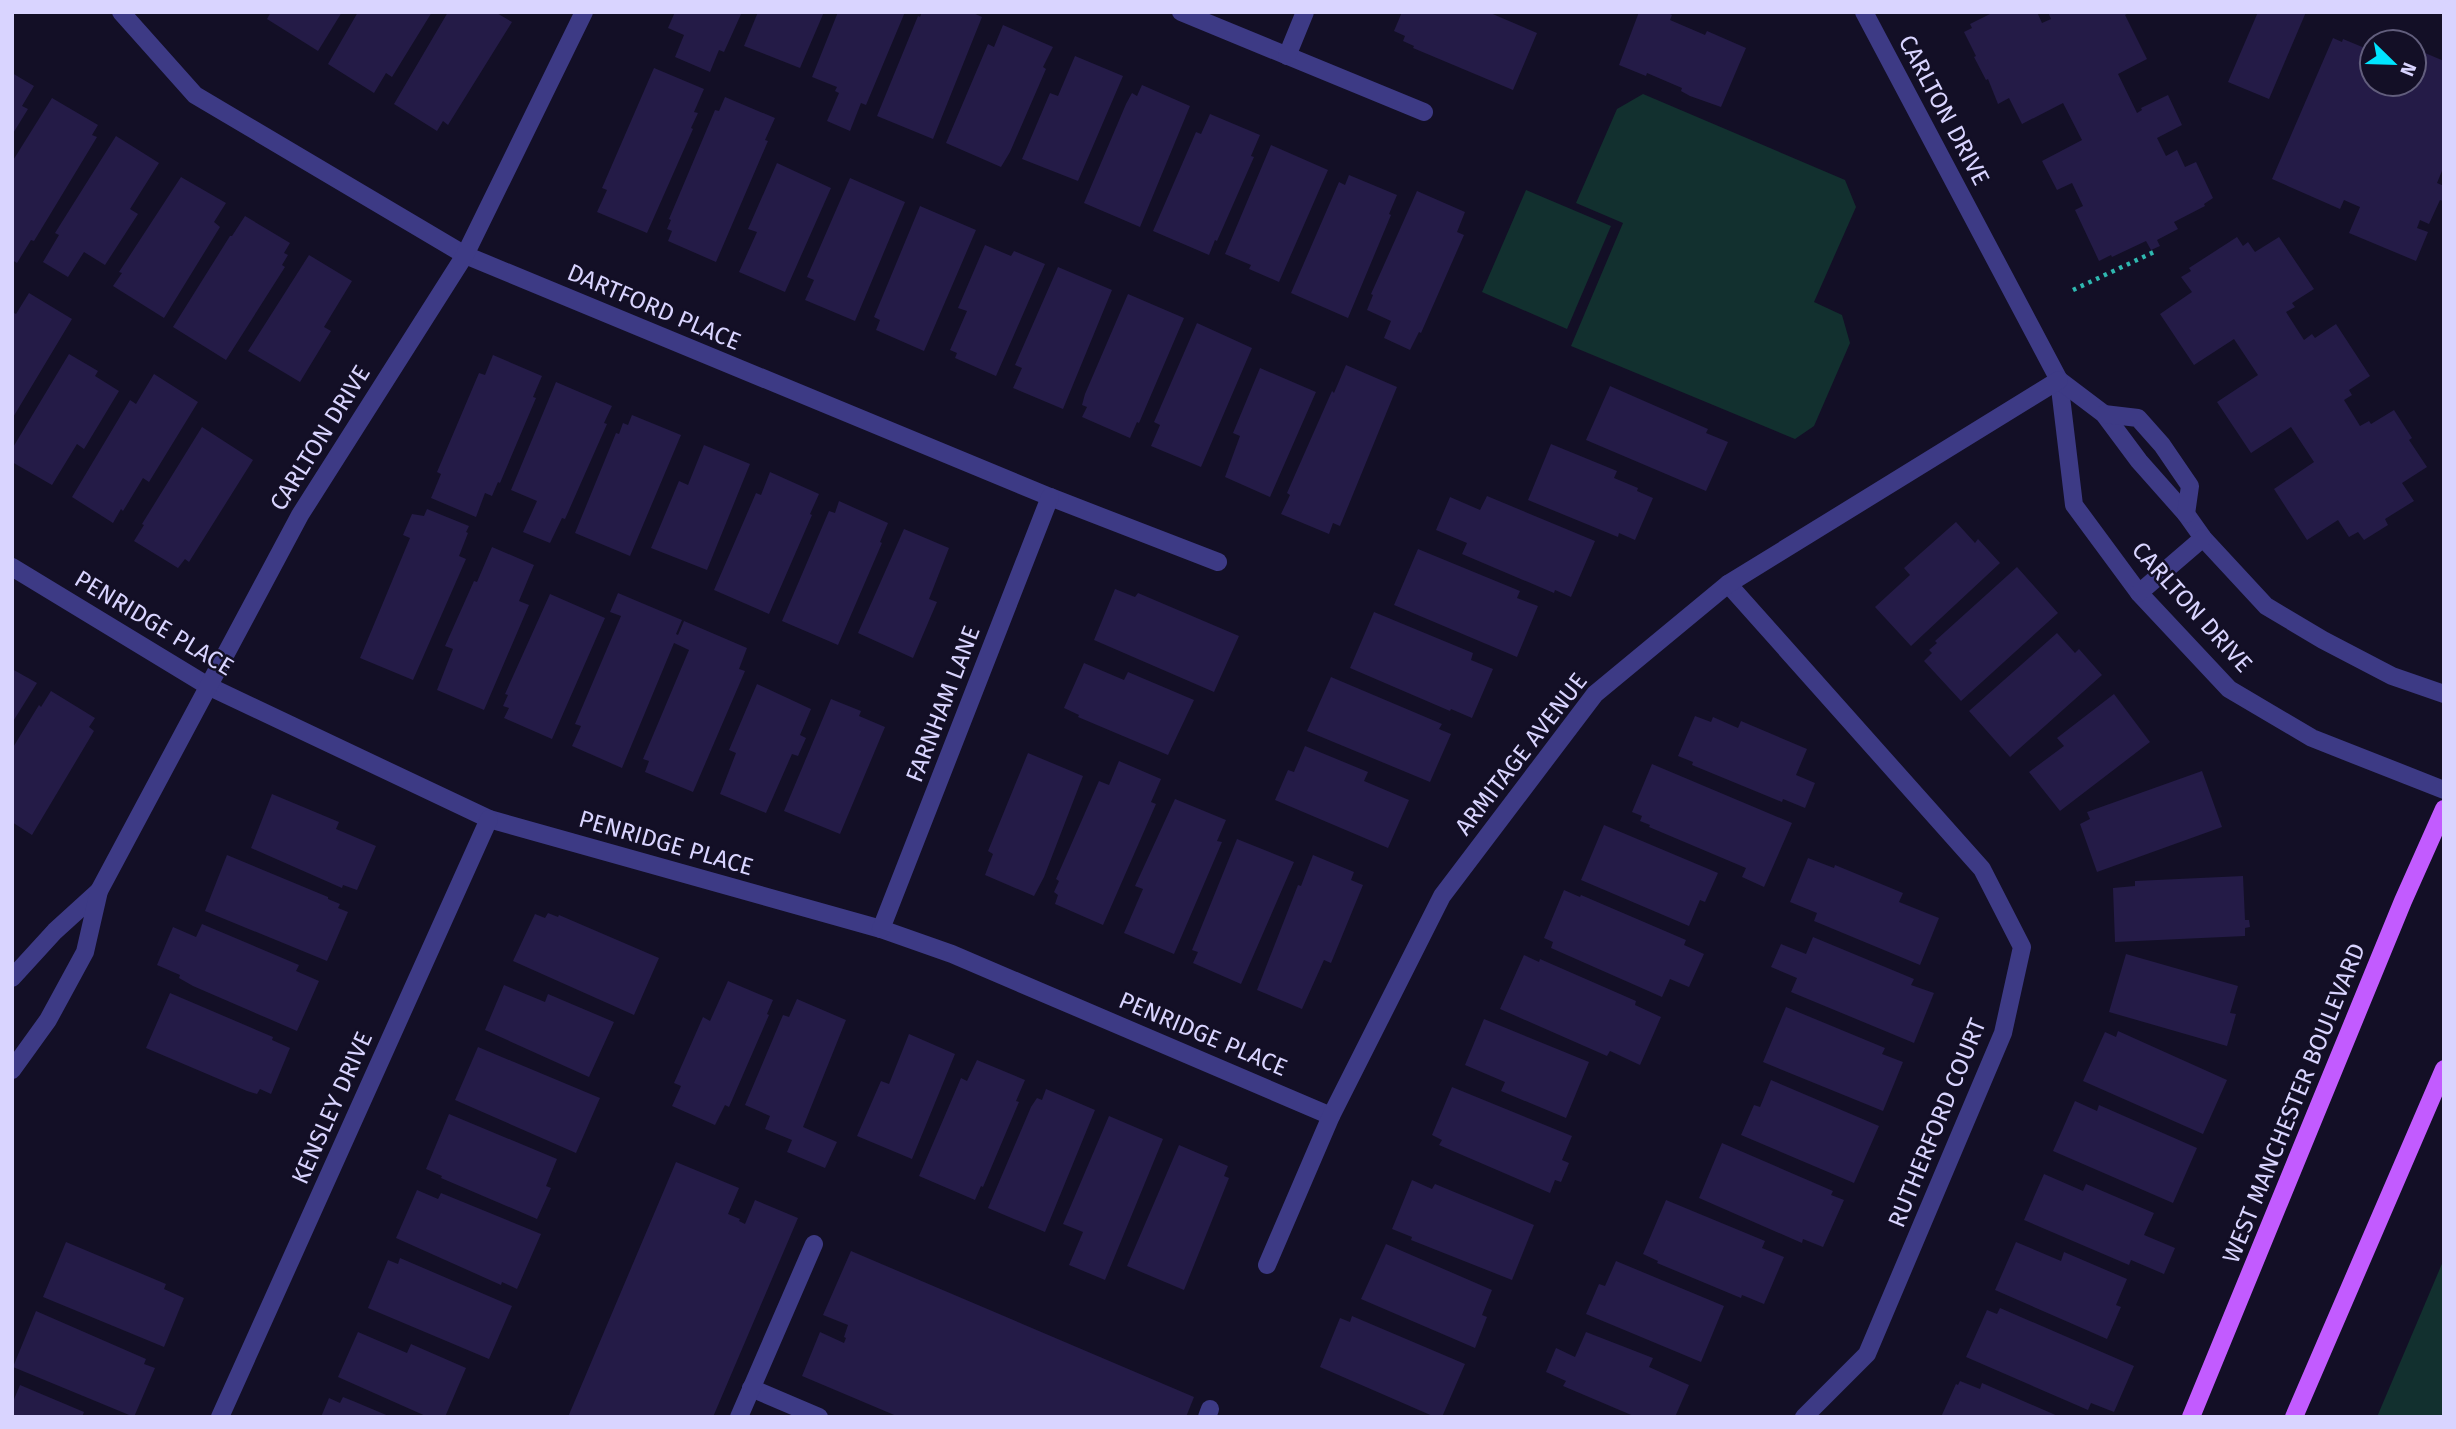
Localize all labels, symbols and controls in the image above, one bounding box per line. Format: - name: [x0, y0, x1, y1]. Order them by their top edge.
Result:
- north arrow: [2358, 28, 2428, 98]
- street label: CARLTON DRIVE: [1893, 30, 1995, 190]
- text: N: [2395, 59, 2421, 80]
- street label: DARTFORD PLACE: [563, 258, 745, 356]
- street label: CARLTON DRIVE: [264, 360, 376, 516]
- street label: CARLTON DRIVE: [2126, 536, 2258, 678]
- street label: PENRIDGE PLACE: [70, 565, 238, 681]
- street label: FARNHAM LANE: [900, 622, 986, 786]
- street label: ARMITAGE AVENUE: [1449, 667, 1593, 841]
- street label: PENRIDGE PLACE: [575, 805, 757, 881]
- street label: WEST MANCHESTER BOULEVARD: [2217, 939, 2371, 1267]
- street label: PENRIDGE PLACE: [1115, 986, 1291, 1082]
- street label: RUTHERFORD COURT: [1882, 1014, 1992, 1231]
- street label: KENSLEY DRIVE: [286, 1027, 378, 1189]

